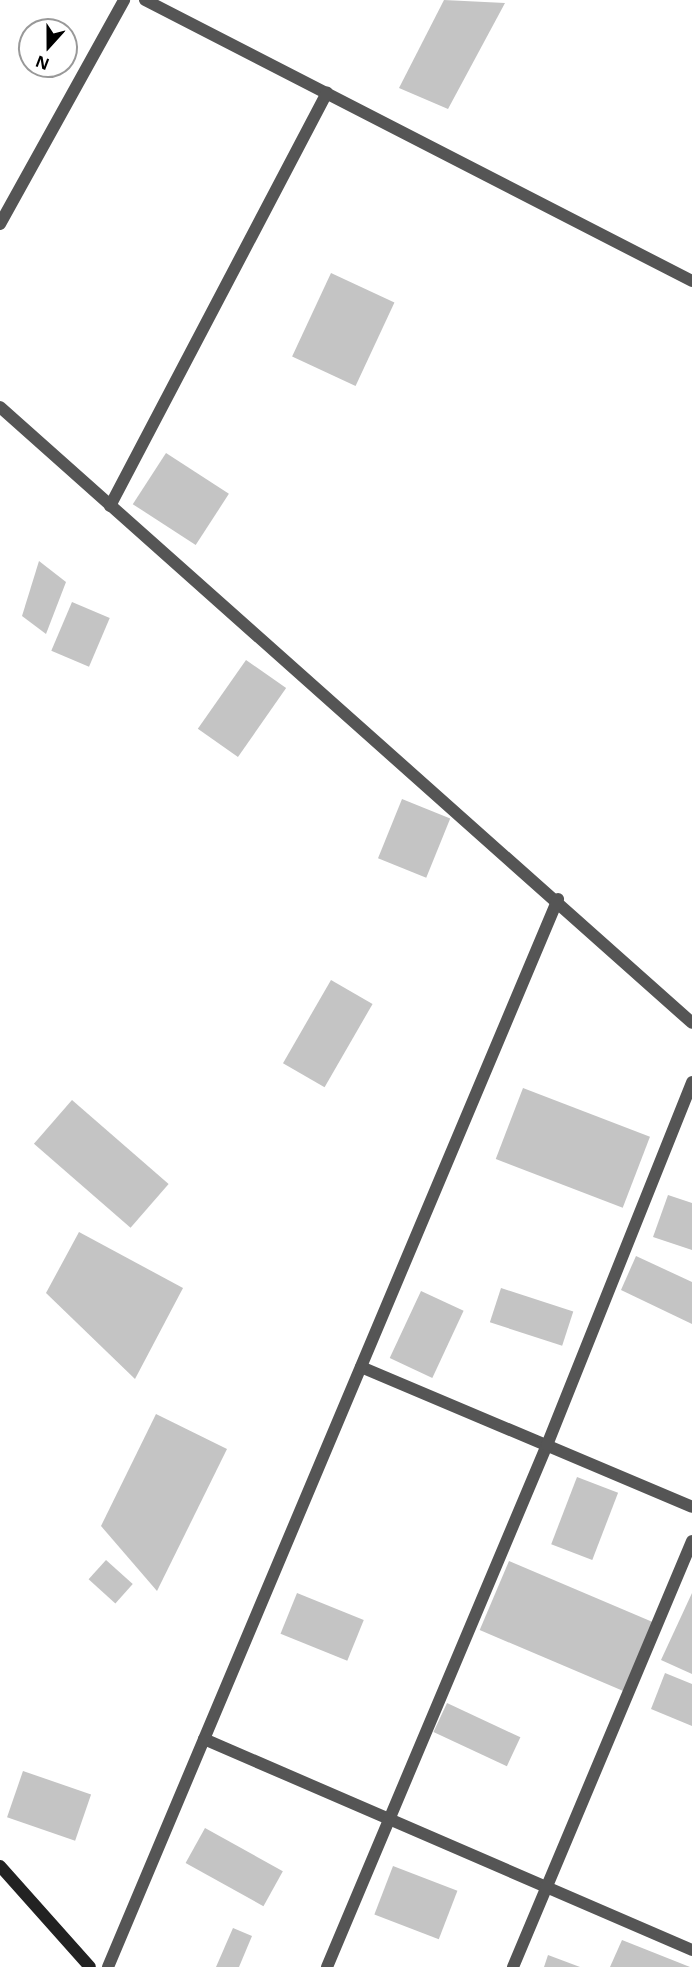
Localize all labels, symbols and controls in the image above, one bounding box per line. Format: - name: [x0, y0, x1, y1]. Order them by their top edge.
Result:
- north arrow: [18, 18, 78, 78]
- text: N: [32, 50, 52, 76]

